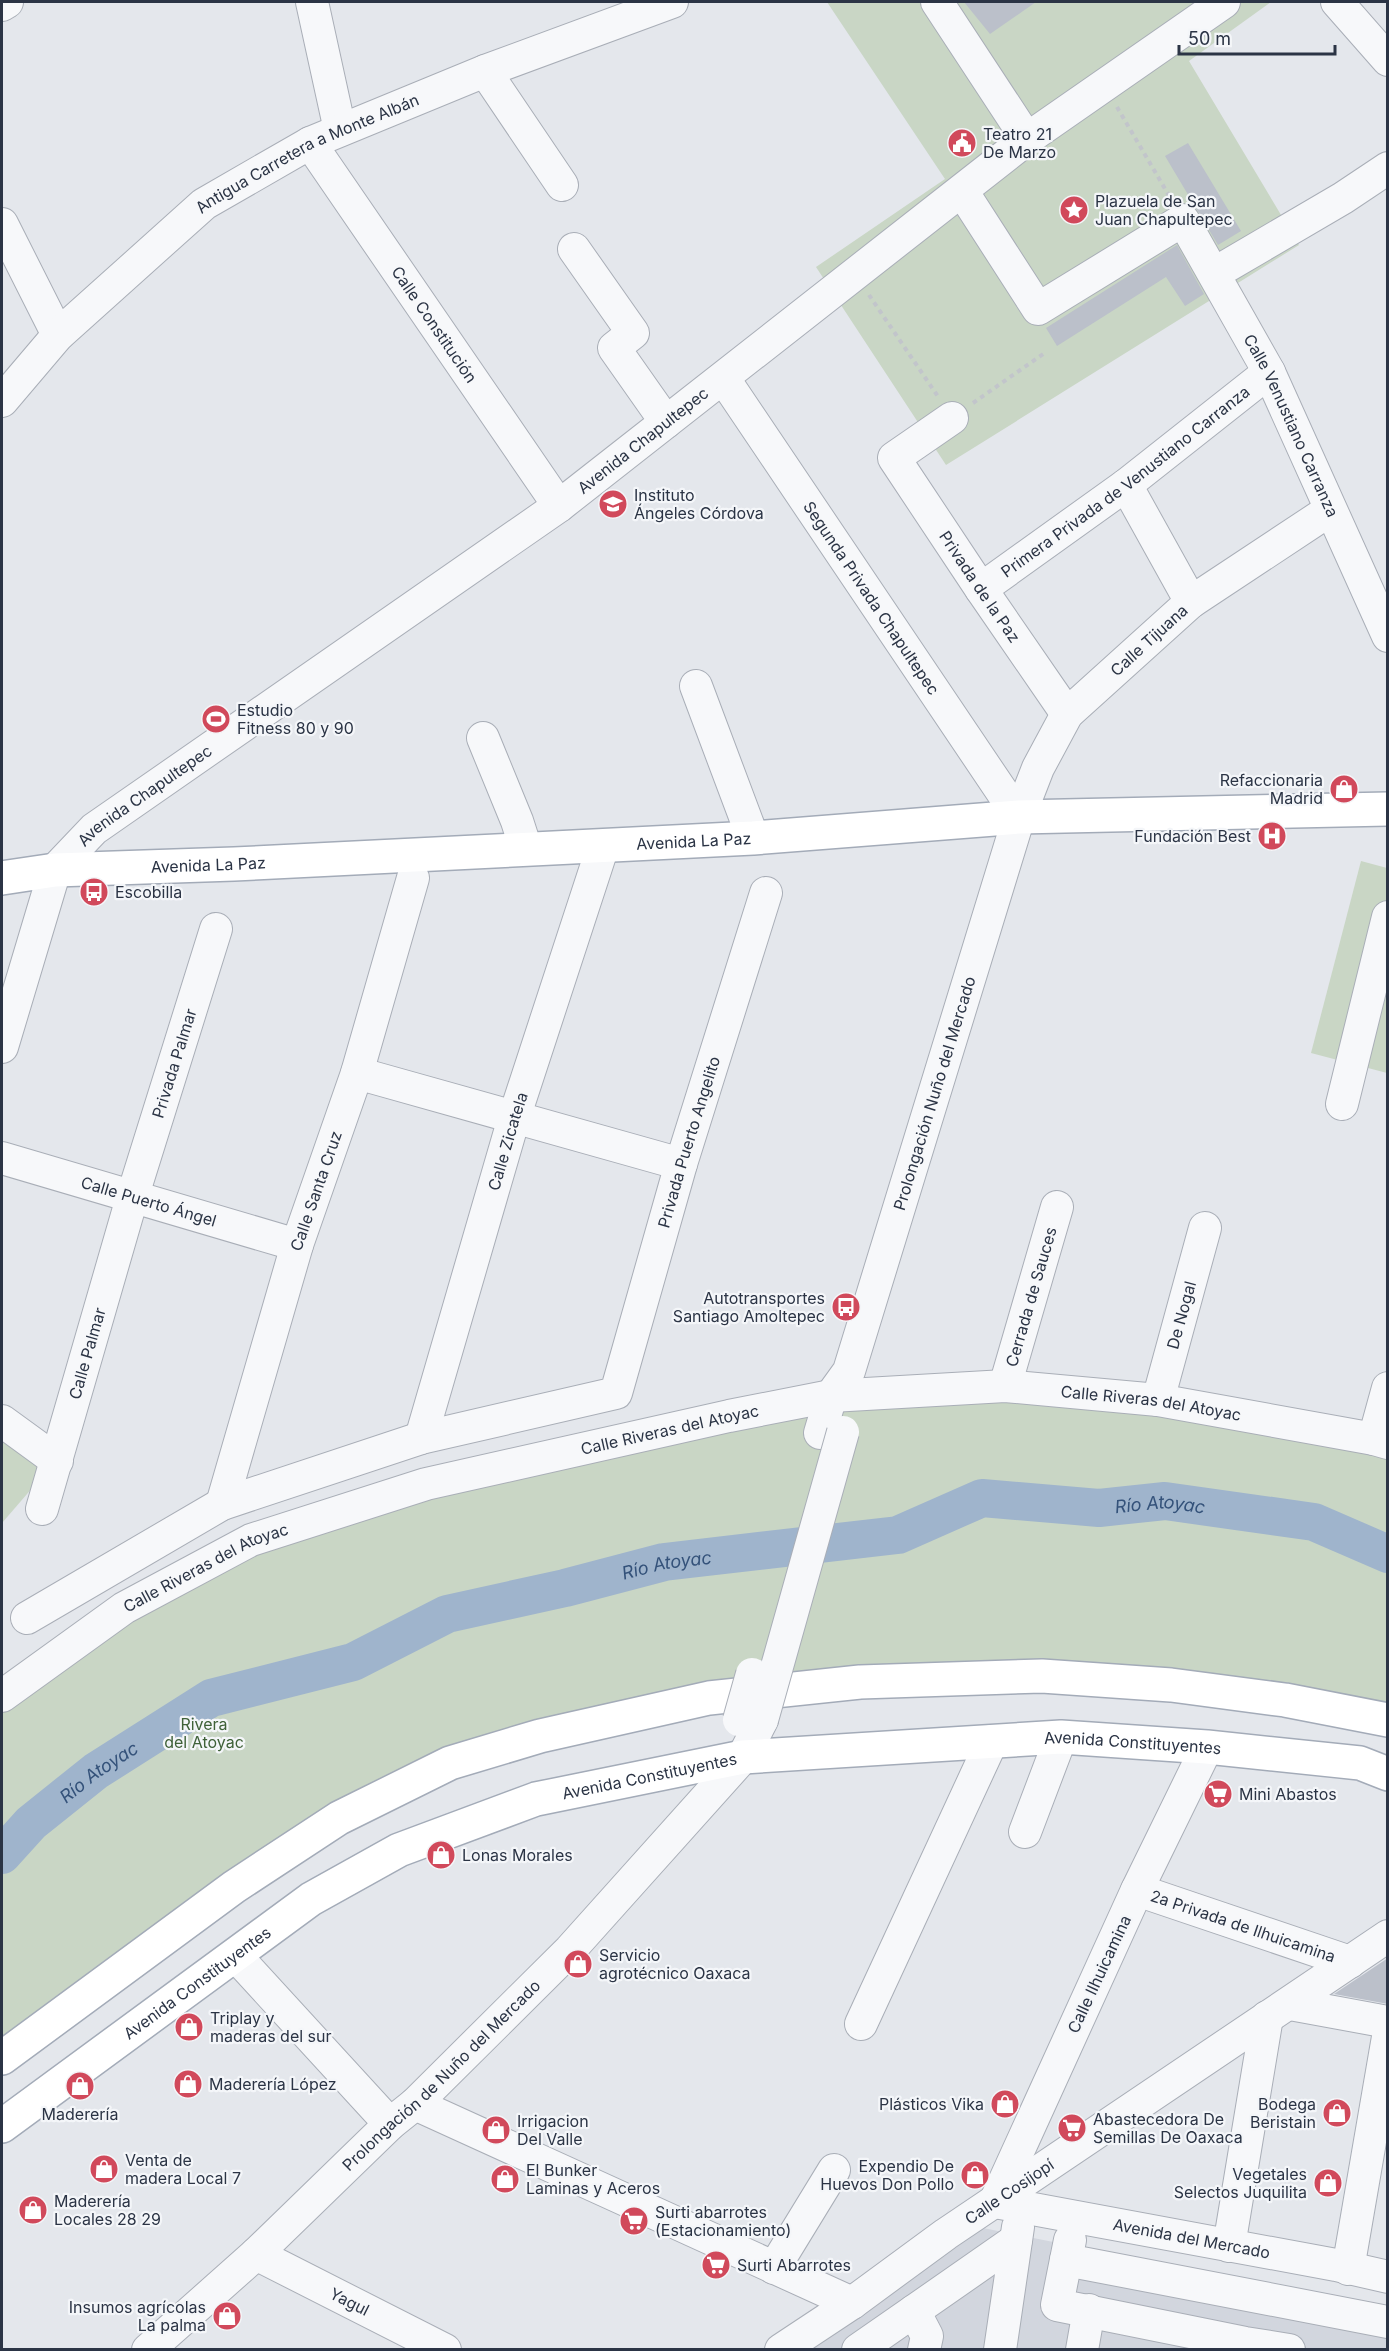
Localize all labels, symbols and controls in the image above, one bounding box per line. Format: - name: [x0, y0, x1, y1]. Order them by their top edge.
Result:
- scale bar: [1179, 18, 1335, 56]
- text: 50 m: [1188, 28, 1231, 49]
- street label: Antigua Carretera a Monte Albán: [191, 89, 422, 217]
- place label: Teatro 21 De Marzo: [983, 124, 1056, 162]
- public building icon: Teatro 21 De Marzo: [946, 127, 978, 159]
- place label: Plazuela de San Juan Chapultepec: [1095, 191, 1233, 229]
- place icon: Plazuela de San Juan Chapultepec: [1058, 194, 1090, 226]
- street label: Calle Constitución: [387, 262, 482, 387]
- street label: Calle Venustiano Carranza: [1240, 330, 1343, 520]
- street label: Primera Privada de Venustiano Carranza: [997, 381, 1254, 581]
- street label: Avenida Chapultepec: [573, 383, 712, 498]
- place label: Instituto Ángeles Córdova: [634, 485, 764, 523]
- school or university icon: Instituto Ángeles Córdova: [597, 488, 629, 520]
- street label: Segunda Privada Chapultepec: [799, 497, 944, 699]
- street label: Privada de la Paz: [935, 527, 1025, 646]
- street label: Calle Tijuana: [1106, 600, 1192, 680]
- place label: Estudio Fitness 80 y 90: [237, 700, 354, 738]
- sports icon: Estudio Fitness 80 y 90: [200, 703, 232, 735]
- street label: Avenida Chapultepec: [73, 740, 216, 850]
- place label: Refaccionaria Madrid: [1220, 770, 1323, 808]
- shop icon: Refaccionaria Madrid: [1328, 773, 1360, 805]
- hospital icon: Fundación Best: [1256, 820, 1288, 852]
- place label: Fundación Best: [1134, 826, 1251, 846]
- street label: Avenida La Paz: [636, 828, 752, 854]
- street label: Avenida La Paz: [150, 852, 266, 877]
- bus stop icon: Escobilla: [78, 876, 110, 908]
- place label: Escobilla: [115, 882, 182, 902]
- street label: Prolongación Nuño del Mercado: [889, 974, 980, 1213]
- street label: Privada Palmar: [148, 1006, 201, 1120]
- street label: Privada Puerto Angelito: [653, 1054, 724, 1230]
- street label: Calle Zicatela: [483, 1090, 532, 1193]
- street label: Calle Santa Cruz: [286, 1128, 346, 1254]
- street label: Calle Puerto Ángel: [79, 1172, 219, 1231]
- street label: Cerrada de Sauces: [1001, 1224, 1061, 1369]
- street label: De Nogal: [1162, 1279, 1200, 1351]
- place label: Autotransportes Santiago Amoltepec: [673, 1288, 825, 1326]
- bus stop icon: Autotransportes Santiago Amoltepec: [830, 1291, 862, 1323]
- street label: Calle Palmar: [64, 1305, 110, 1401]
- street label: Calle Riveras del Atoyac: [1060, 1381, 1243, 1425]
- street label: Calle Riveras del Atoyac: [579, 1400, 761, 1459]
- water label: Río Atoyac: [1114, 1490, 1207, 1517]
- street label: Calle Riveras del Atoyac: [120, 1519, 291, 1617]
- water label: Río Atoyac: [619, 1546, 713, 1583]
- park label: Rivera del Atoyac: [164, 1714, 244, 1752]
- street label: Avenida Constituyentes: [1043, 1727, 1222, 1758]
- water label: Río Atoyac: [55, 1737, 141, 1807]
- street label: Avenida Constituyentes: [560, 1749, 739, 1803]
- supermarket icon: Mini Abastos: [1202, 1778, 1234, 1810]
- place label: Mini Abastos: [1239, 1784, 1337, 1804]
- shop icon: Lonas Morales: [425, 1839, 457, 1871]
- place label: Lonas Morales: [462, 1845, 573, 1865]
- street label: 2a Privada de Ilhuicamina: [1148, 1885, 1338, 1966]
- street label: Calle Ilhuicamina: [1063, 1912, 1135, 2036]
- street label: Avenida Constituyentes: [119, 1922, 275, 2043]
- place label: Servicio agrotécnico Oaxaca: [599, 1945, 750, 1983]
- shop icon: Servicio agrotécnico Oaxaca: [562, 1948, 594, 1980]
- street label: Prolongación de Nuño del Mercado: [338, 1975, 544, 2175]
- place label: Triplay y maderas del sur: [210, 2008, 332, 2046]
- shop icon: Triplay y maderas del sur: [173, 2011, 205, 2043]
- shop icon: Maderería López: [172, 2068, 204, 2100]
- shop icon: Maderería: [64, 2070, 96, 2102]
- place label: Maderería López: [209, 2074, 337, 2094]
- shop icon: Plásticos Vika: [989, 2088, 1021, 2120]
- place label: Plásticos Vika: [879, 2094, 984, 2114]
- place label: Bodega Beristain: [1250, 2094, 1316, 2132]
- shop icon: Bodega Beristain: [1321, 2097, 1353, 2129]
- place label: Maderería: [42, 2104, 118, 2124]
- place label: Abastecedora De Semillas De Oaxaca: [1093, 2109, 1243, 2147]
- place label: Irrigacion Del Valle: [517, 2111, 589, 2149]
- supermarket icon: Abastecedora De Semillas De Oaxaca: [1056, 2112, 1088, 2144]
- shop icon: Irrigacion Del Valle: [480, 2114, 512, 2146]
- place label: Venta de madera Local 7: [125, 2150, 241, 2188]
- shop icon: Venta de madera Local 7: [88, 2153, 120, 2185]
- street label: Calle Cosijopí: [961, 2154, 1058, 2228]
- place label: Expendio De Huevos Don Pollo: [820, 2156, 954, 2194]
- shop icon: Expendio De Huevos Don Pollo: [959, 2159, 991, 2191]
- place label: El Bunker Laminas y Aceros: [526, 2160, 660, 2198]
- shop icon: El Bunker Laminas y Aceros: [489, 2163, 521, 2195]
- place label: Vegetales Selectos Juquilita: [1174, 2164, 1307, 2202]
- shop icon: Vegetales Selectos Juquilita: [1312, 2167, 1344, 2199]
- place label: Maderería Locales 28 29: [54, 2191, 161, 2229]
- shop icon: Maderería Locales 28 29: [17, 2194, 49, 2226]
- place label: Surti abarrotes (Estacionamiento): [655, 2202, 791, 2240]
- supermarket icon: Surti abarrotes (Estacionamiento): [618, 2205, 650, 2237]
- street label: Avenida del Mercado: [1112, 2214, 1272, 2263]
- supermarket icon: Surti Abarrotes: [700, 2249, 732, 2281]
- place label: Surti Abarrotes: [737, 2255, 851, 2275]
- street label: Yagul: [326, 2283, 373, 2320]
- place label: Insumos agrícolas La palma: [69, 2297, 206, 2335]
- shop icon: Insumos agrícolas La palma: [211, 2300, 243, 2332]

